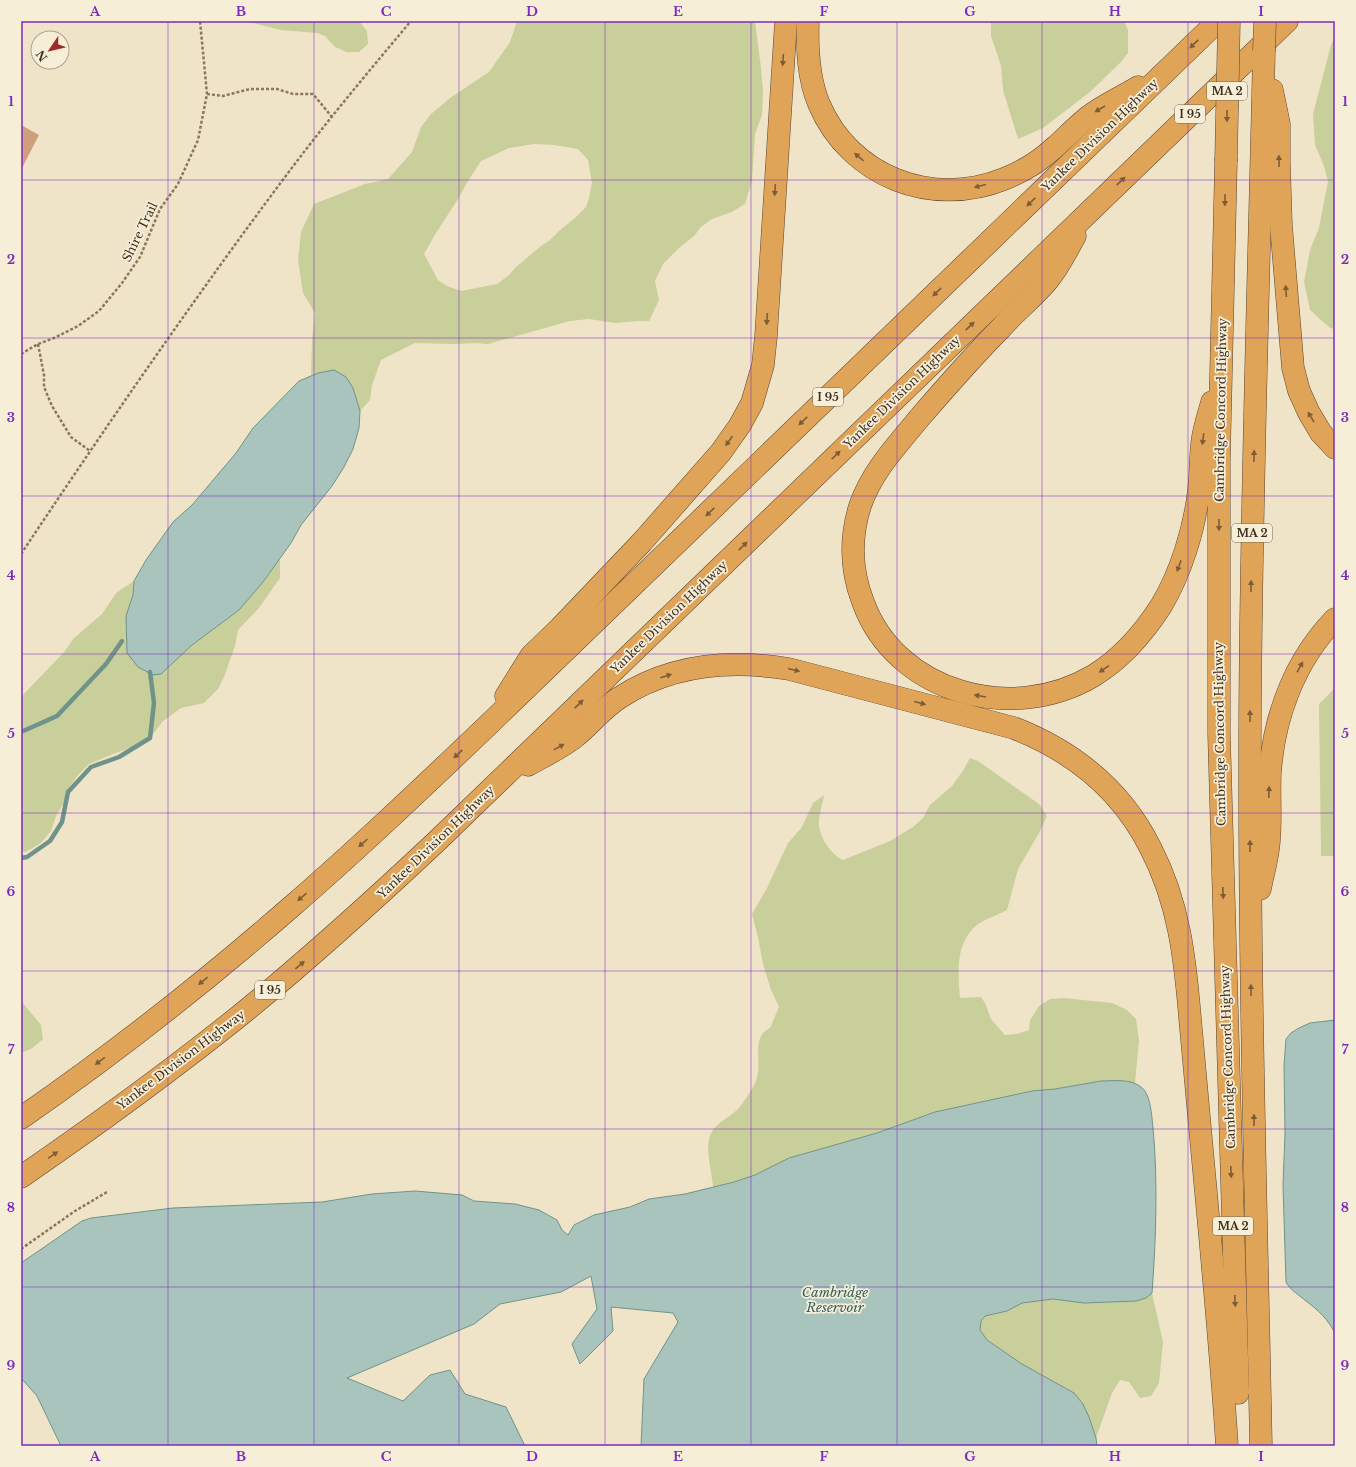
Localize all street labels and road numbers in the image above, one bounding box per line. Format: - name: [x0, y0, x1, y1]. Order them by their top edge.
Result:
- street label: Yankee Division Highway: [1037, 75, 1161, 195]
- road number: MA 2: [1207, 82, 1247, 100]
- road number: I 95: [1175, 105, 1205, 123]
- street label: Shire Trail: [119, 199, 161, 264]
- street label: Cambridge Concord Highway: [1211, 317, 1230, 502]
- street label: Yankee Division Highway: [839, 332, 963, 452]
- road number: I 95: [813, 388, 843, 406]
- road number: MA 2: [1232, 524, 1272, 542]
- street label: Yankee Division Highway: [606, 557, 730, 677]
- street label: Cambridge Concord Highway: [1210, 642, 1229, 826]
- street label: Yankee Division Highway: [373, 782, 497, 902]
- street label: Cambridge Concord Highway: [1217, 964, 1238, 1149]
- road number: I 95: [255, 981, 285, 999]
- street label: Yankee Division Highway: [113, 1006, 248, 1113]
- road number: MA 2: [1213, 1217, 1253, 1235]

